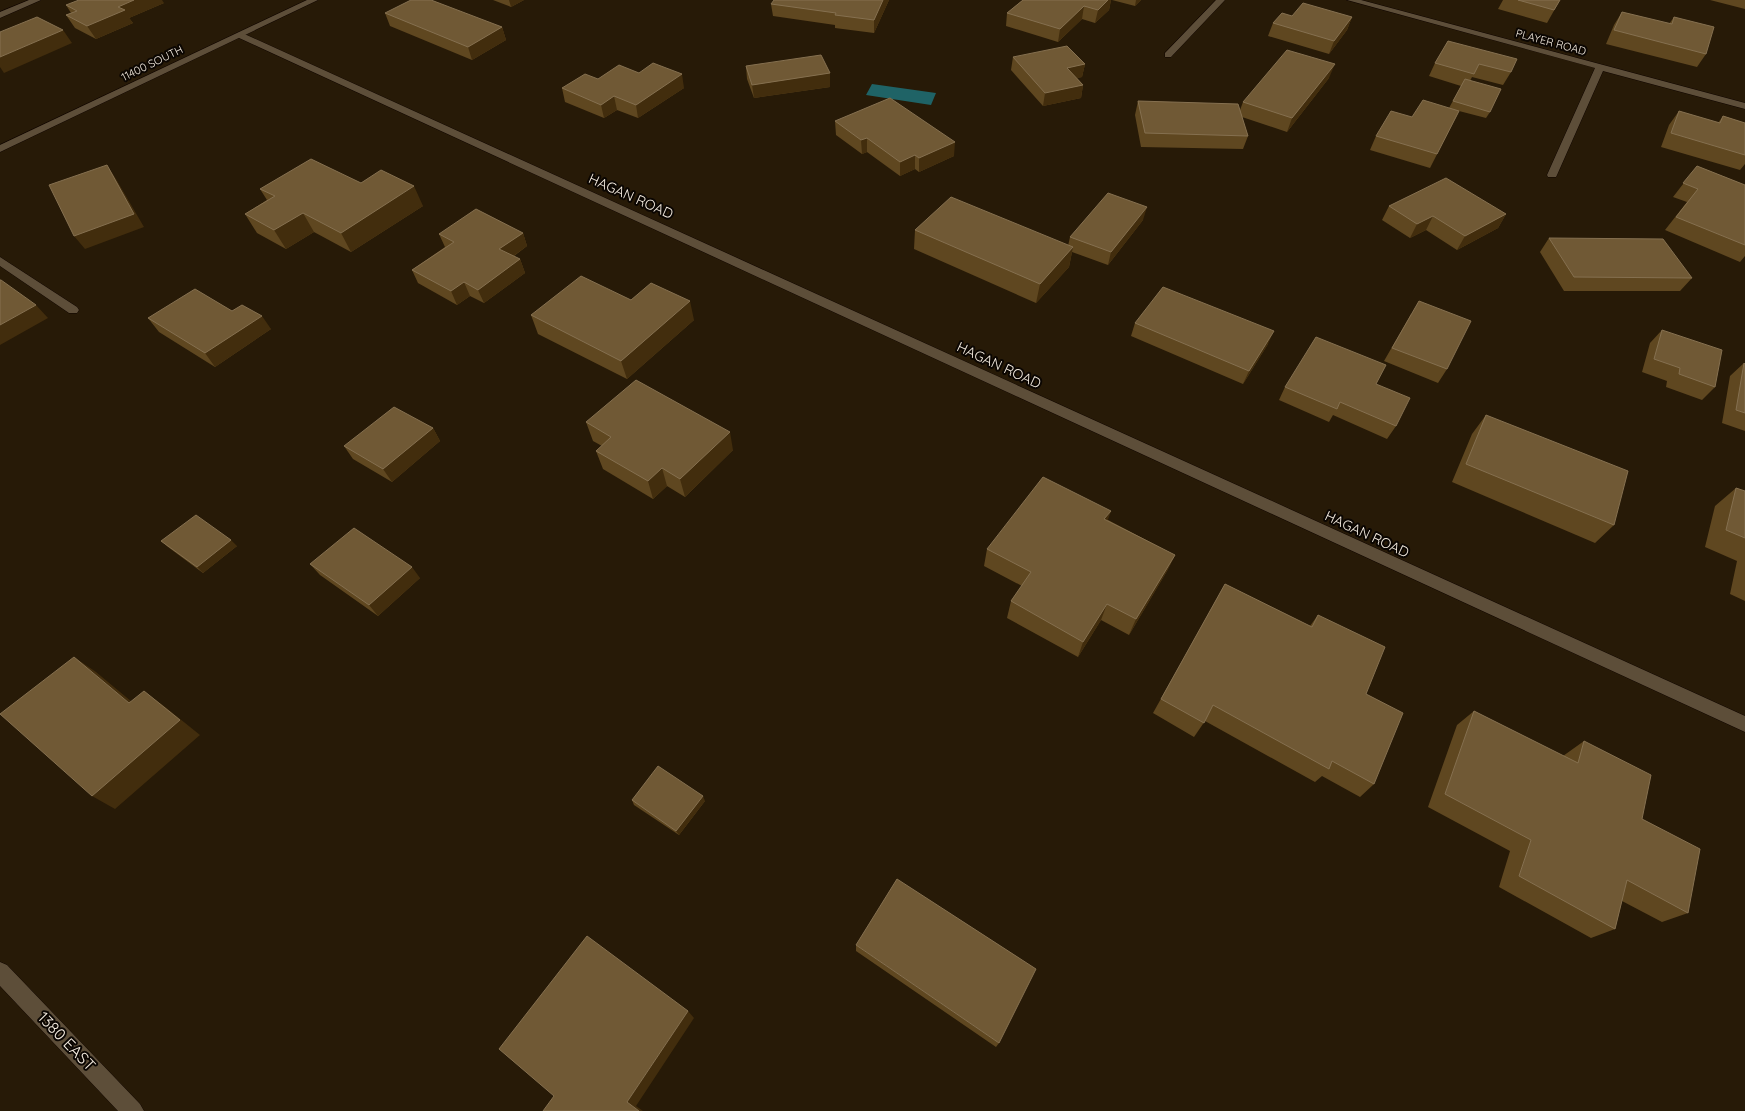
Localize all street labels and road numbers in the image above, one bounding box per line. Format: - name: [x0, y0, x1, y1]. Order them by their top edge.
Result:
- street label: PLAYER ROAD: [1514, 26, 1588, 58]
- street label: 11400 SOUTH: [119, 42, 185, 84]
- street label: HAGAN ROAD: [586, 169, 676, 223]
- street label: HAGAN ROAD: [954, 338, 1044, 392]
- street label: HAGAN ROAD: [1322, 507, 1412, 561]
- street label: 1380 EAST: [34, 1007, 100, 1075]

